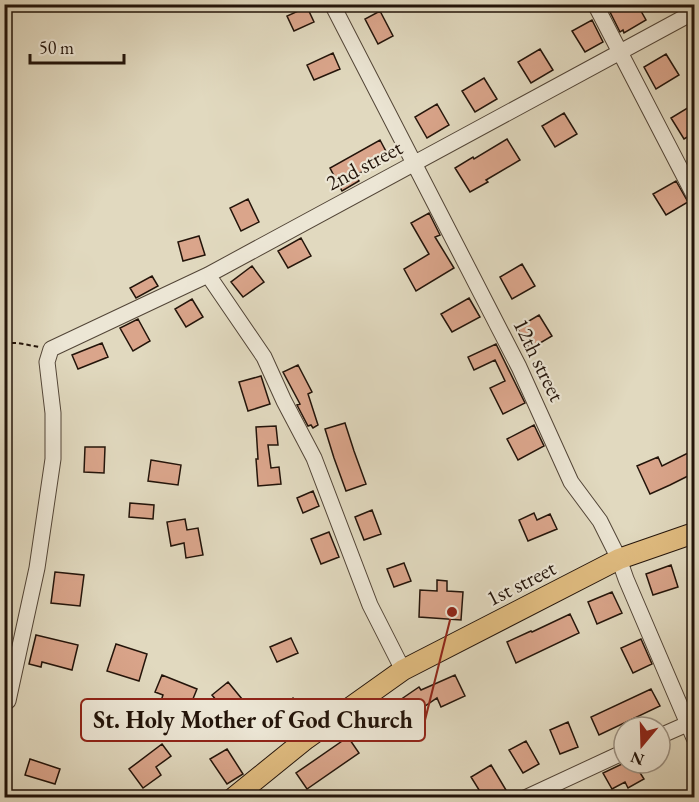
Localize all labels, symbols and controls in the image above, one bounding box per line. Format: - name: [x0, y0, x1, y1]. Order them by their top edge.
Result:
- scale bar: [30, 27, 124, 65]
- text: 50 m: [39, 36, 74, 59]
- street label: 2nd street: [321, 133, 407, 197]
- street label: 12th street: [506, 314, 572, 406]
- street label: 1st street: [481, 553, 561, 613]
- callout: St. Holy Mother of God Church: [81, 699, 425, 741]
- text: St. Holy Mother of God Church: [93, 704, 413, 736]
- north arrow: [612, 715, 672, 775]
- text: N: [628, 747, 647, 771]

